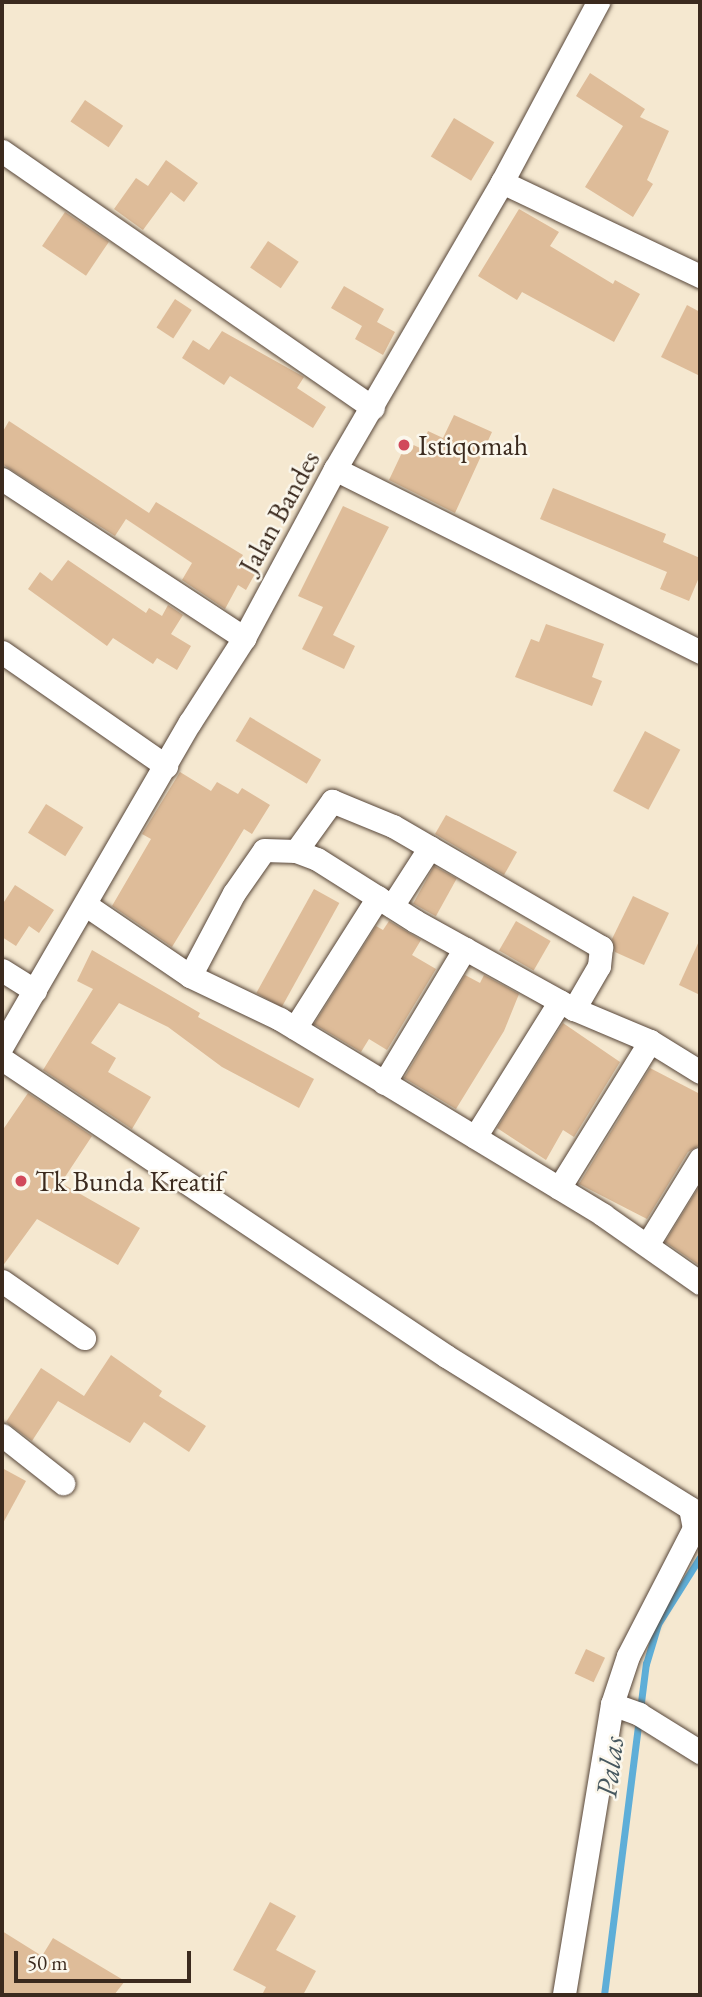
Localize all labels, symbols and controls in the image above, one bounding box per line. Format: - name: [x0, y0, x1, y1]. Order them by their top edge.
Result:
- place label: Istiqomah: [418, 428, 528, 462]
- marker: Istiqomah: [396, 437, 412, 453]
- street label: Jalan Bandes: [231, 445, 327, 579]
- place label: Tk Bunda Kreatif: [35, 1164, 224, 1198]
- marker: Tk Bunda Kreatif: [13, 1173, 29, 1189]
- water label: Palas: [588, 1734, 632, 1800]
- scale bar: [18, 1938, 194, 1982]
- text: 50 m: [27, 1949, 68, 1976]

